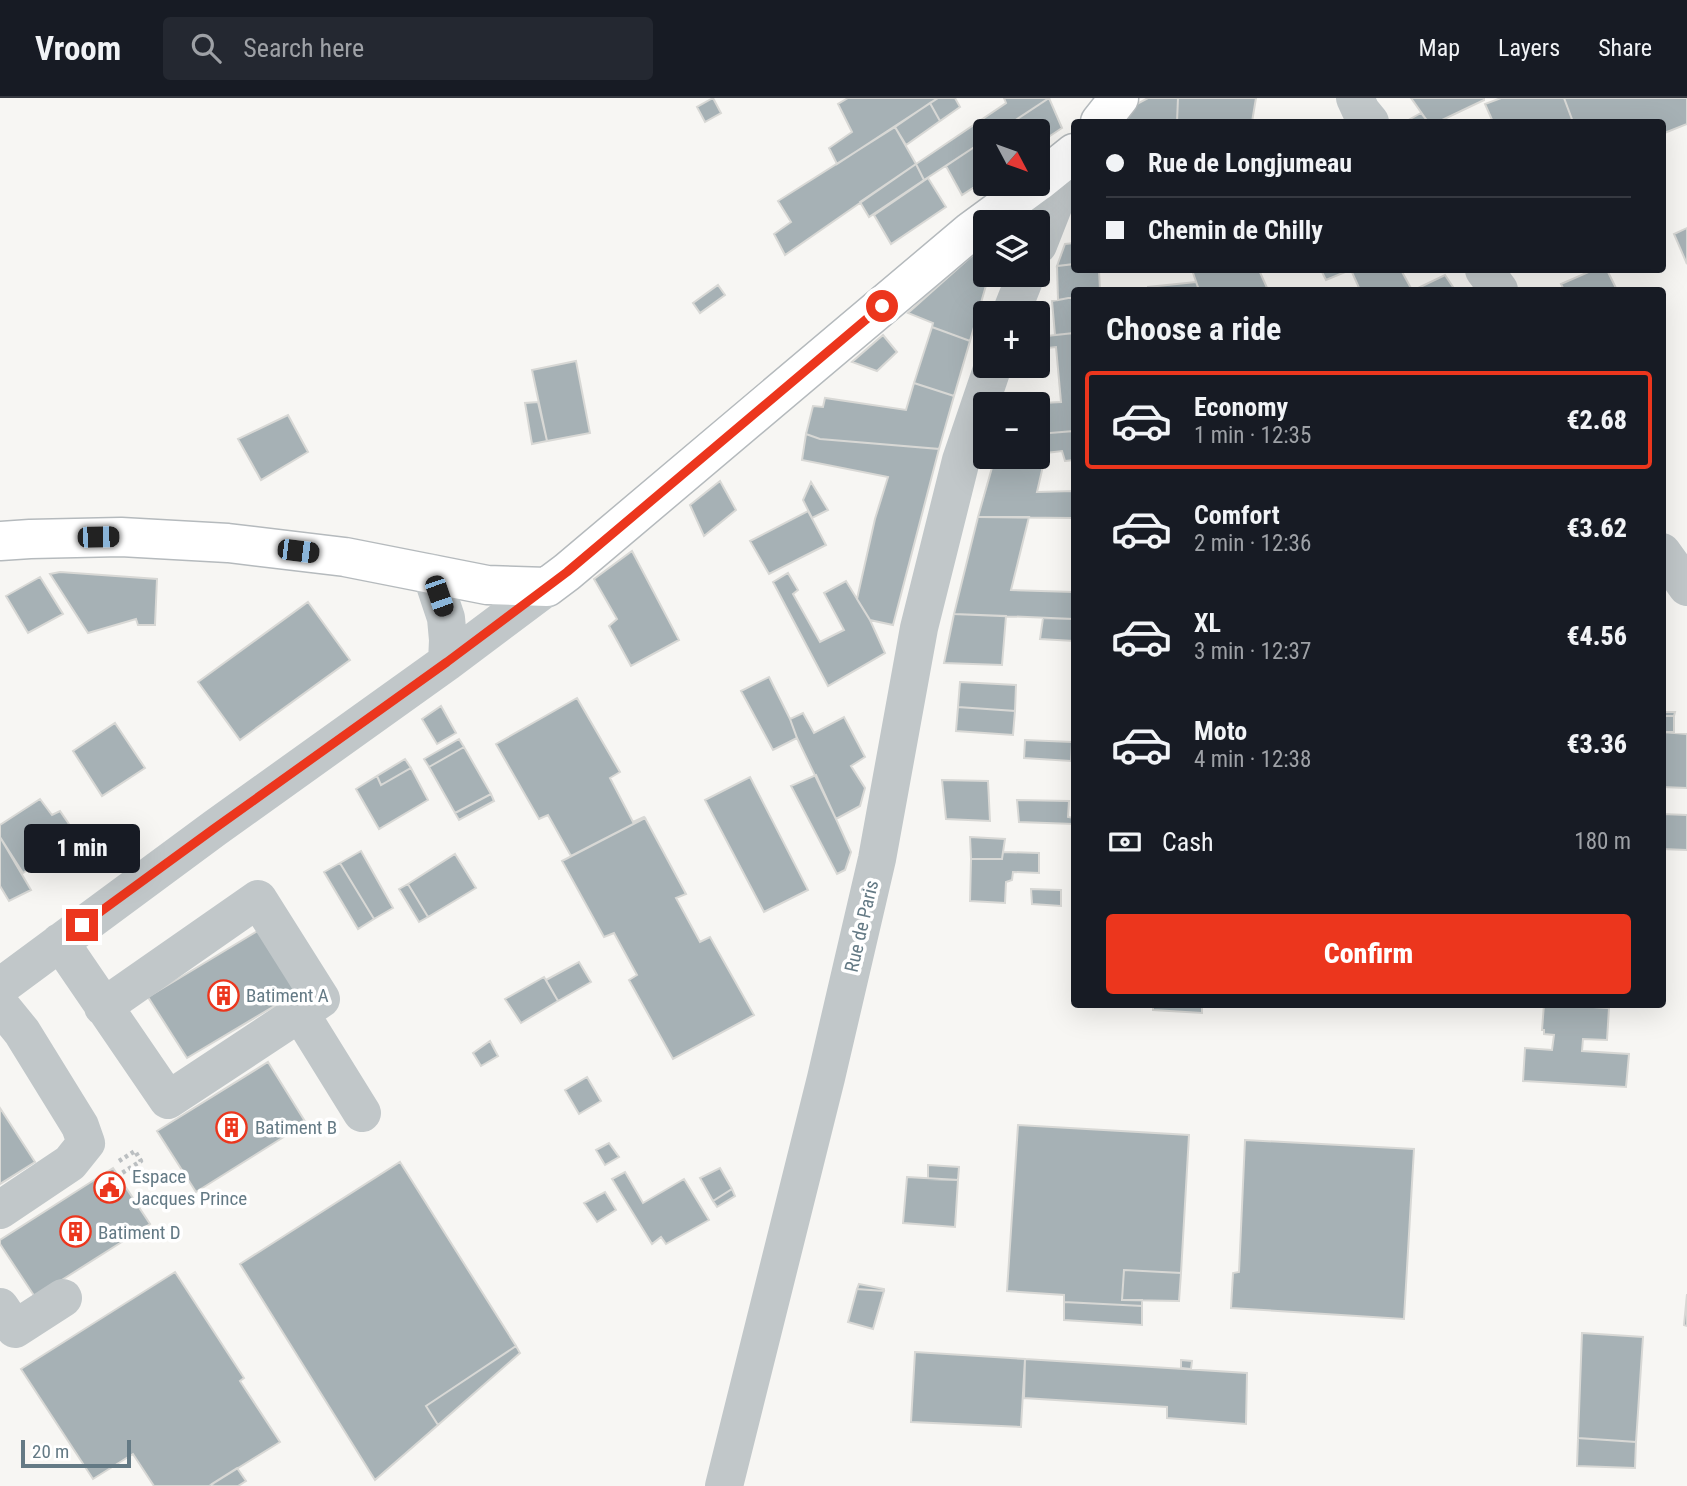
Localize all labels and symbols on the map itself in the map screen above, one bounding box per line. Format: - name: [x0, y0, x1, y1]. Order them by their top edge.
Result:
- north arrow: [973, 119, 1050, 196]
- route start: [866, 290, 898, 322]
- car: [77, 526, 120, 548]
- car: [276, 538, 321, 564]
- car: [423, 573, 456, 619]
- callout: 1 min: [24, 824, 140, 872]
- street label: Rue de Paris: [840, 878, 883, 974]
- route end: [66, 909, 98, 941]
- building icon: Batiment A: [206, 978, 240, 1012]
- place label: Batiment A: [246, 984, 329, 1007]
- building icon: Batiment B: [215, 1110, 249, 1144]
- place label: Batiment B: [255, 1116, 337, 1139]
- place label: Espace Jacques Prince: [132, 1165, 247, 1210]
- public building icon: Espace Jacques Prince: [92, 1170, 126, 1204]
- building icon: Batiment D: [58, 1215, 92, 1249]
- place label: Batiment D: [98, 1221, 181, 1244]
- scale bar: [21, 1437, 131, 1469]

